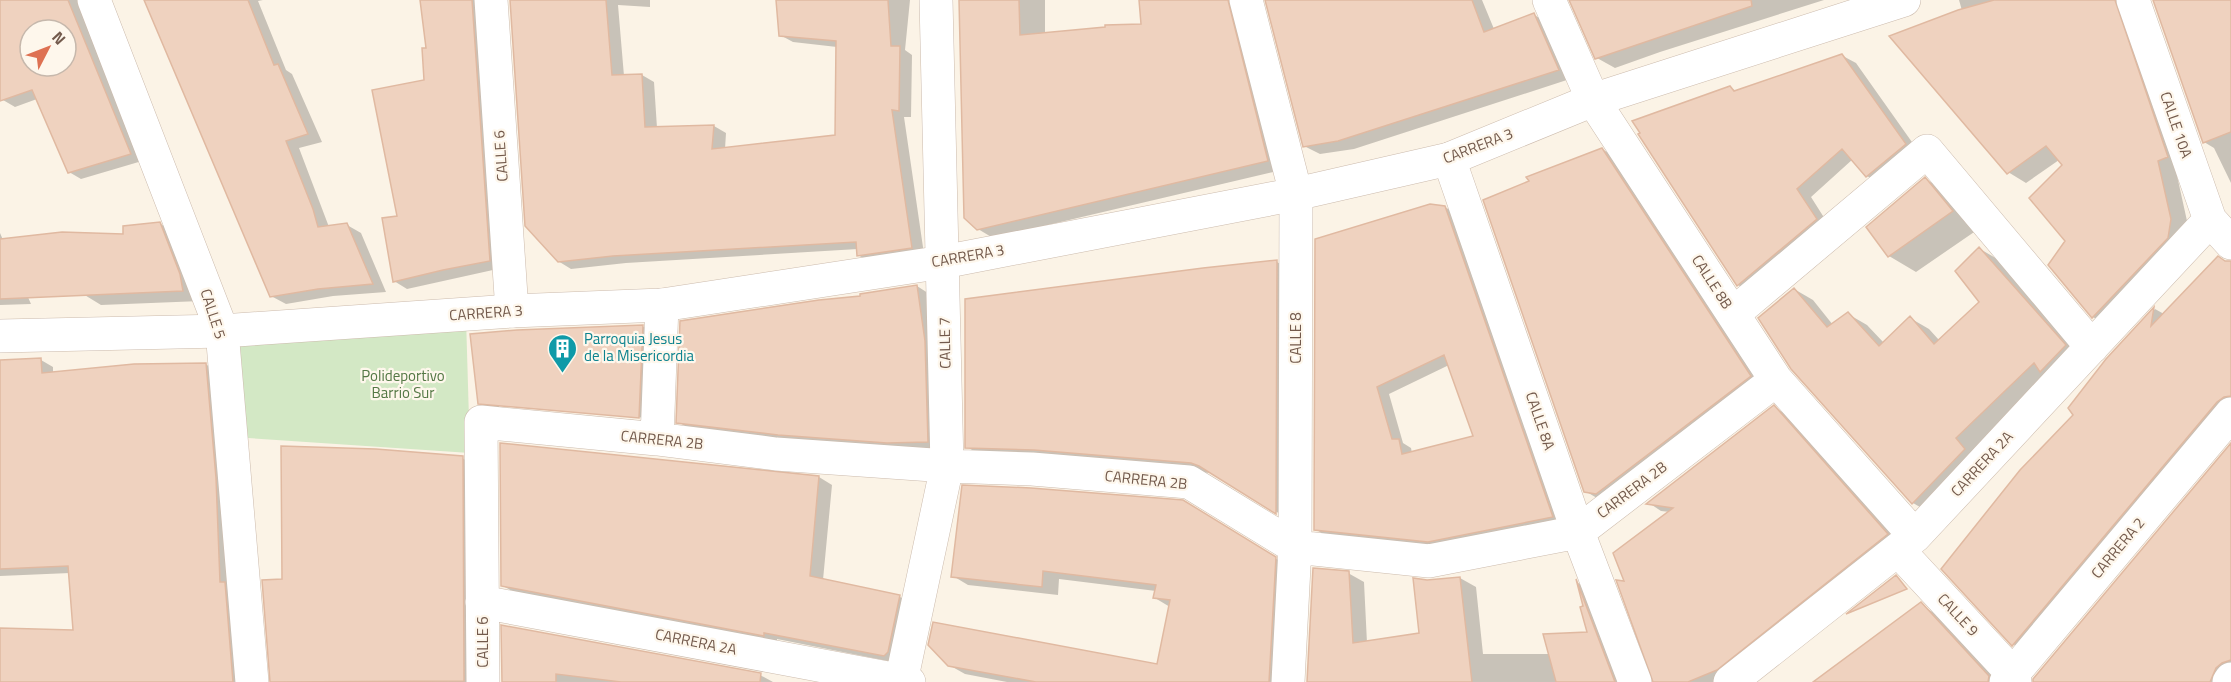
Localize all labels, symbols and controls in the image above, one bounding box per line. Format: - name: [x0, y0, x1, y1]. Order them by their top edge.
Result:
- north arrow: [18, 18, 78, 78]
- text: N: [47, 26, 72, 50]
- street label: CALLE 10A: [2154, 89, 2199, 161]
- street label: CARRERA 3: [1439, 122, 1516, 169]
- street label: CALLE 6: [487, 130, 514, 183]
- street label: CARRERA 3: [930, 238, 1006, 273]
- street label: CALLE 8B: [1686, 250, 1739, 313]
- street label: CALLE 5: [195, 286, 232, 342]
- street label: CARRERA 3: [448, 298, 524, 327]
- street label: CALLE 8: [1284, 312, 1307, 364]
- street label: CALLE 7: [933, 317, 956, 369]
- place label: Parroquia Jesus de la Misericordia: [584, 327, 695, 367]
- building icon: Parroquia Jesus de la Misericordia: [547, 332, 579, 374]
- park label: Polideportivo Barrio Sur: [361, 364, 445, 404]
- street label: CALLE 8A: [1520, 389, 1561, 453]
- street label: CARRERA 2B: [620, 424, 704, 455]
- street label: CARRERA 2A: [1945, 426, 2018, 502]
- street label: CARRERA 2B: [1592, 455, 1672, 524]
- street label: CARRERA 2B: [1104, 464, 1188, 495]
- street label: CARRERA 2: [2085, 512, 2150, 583]
- street label: CALLE 9: [1932, 588, 1984, 641]
- street label: CALLE 6: [471, 616, 494, 668]
- street label: CARRERA 2A: [653, 622, 739, 661]

